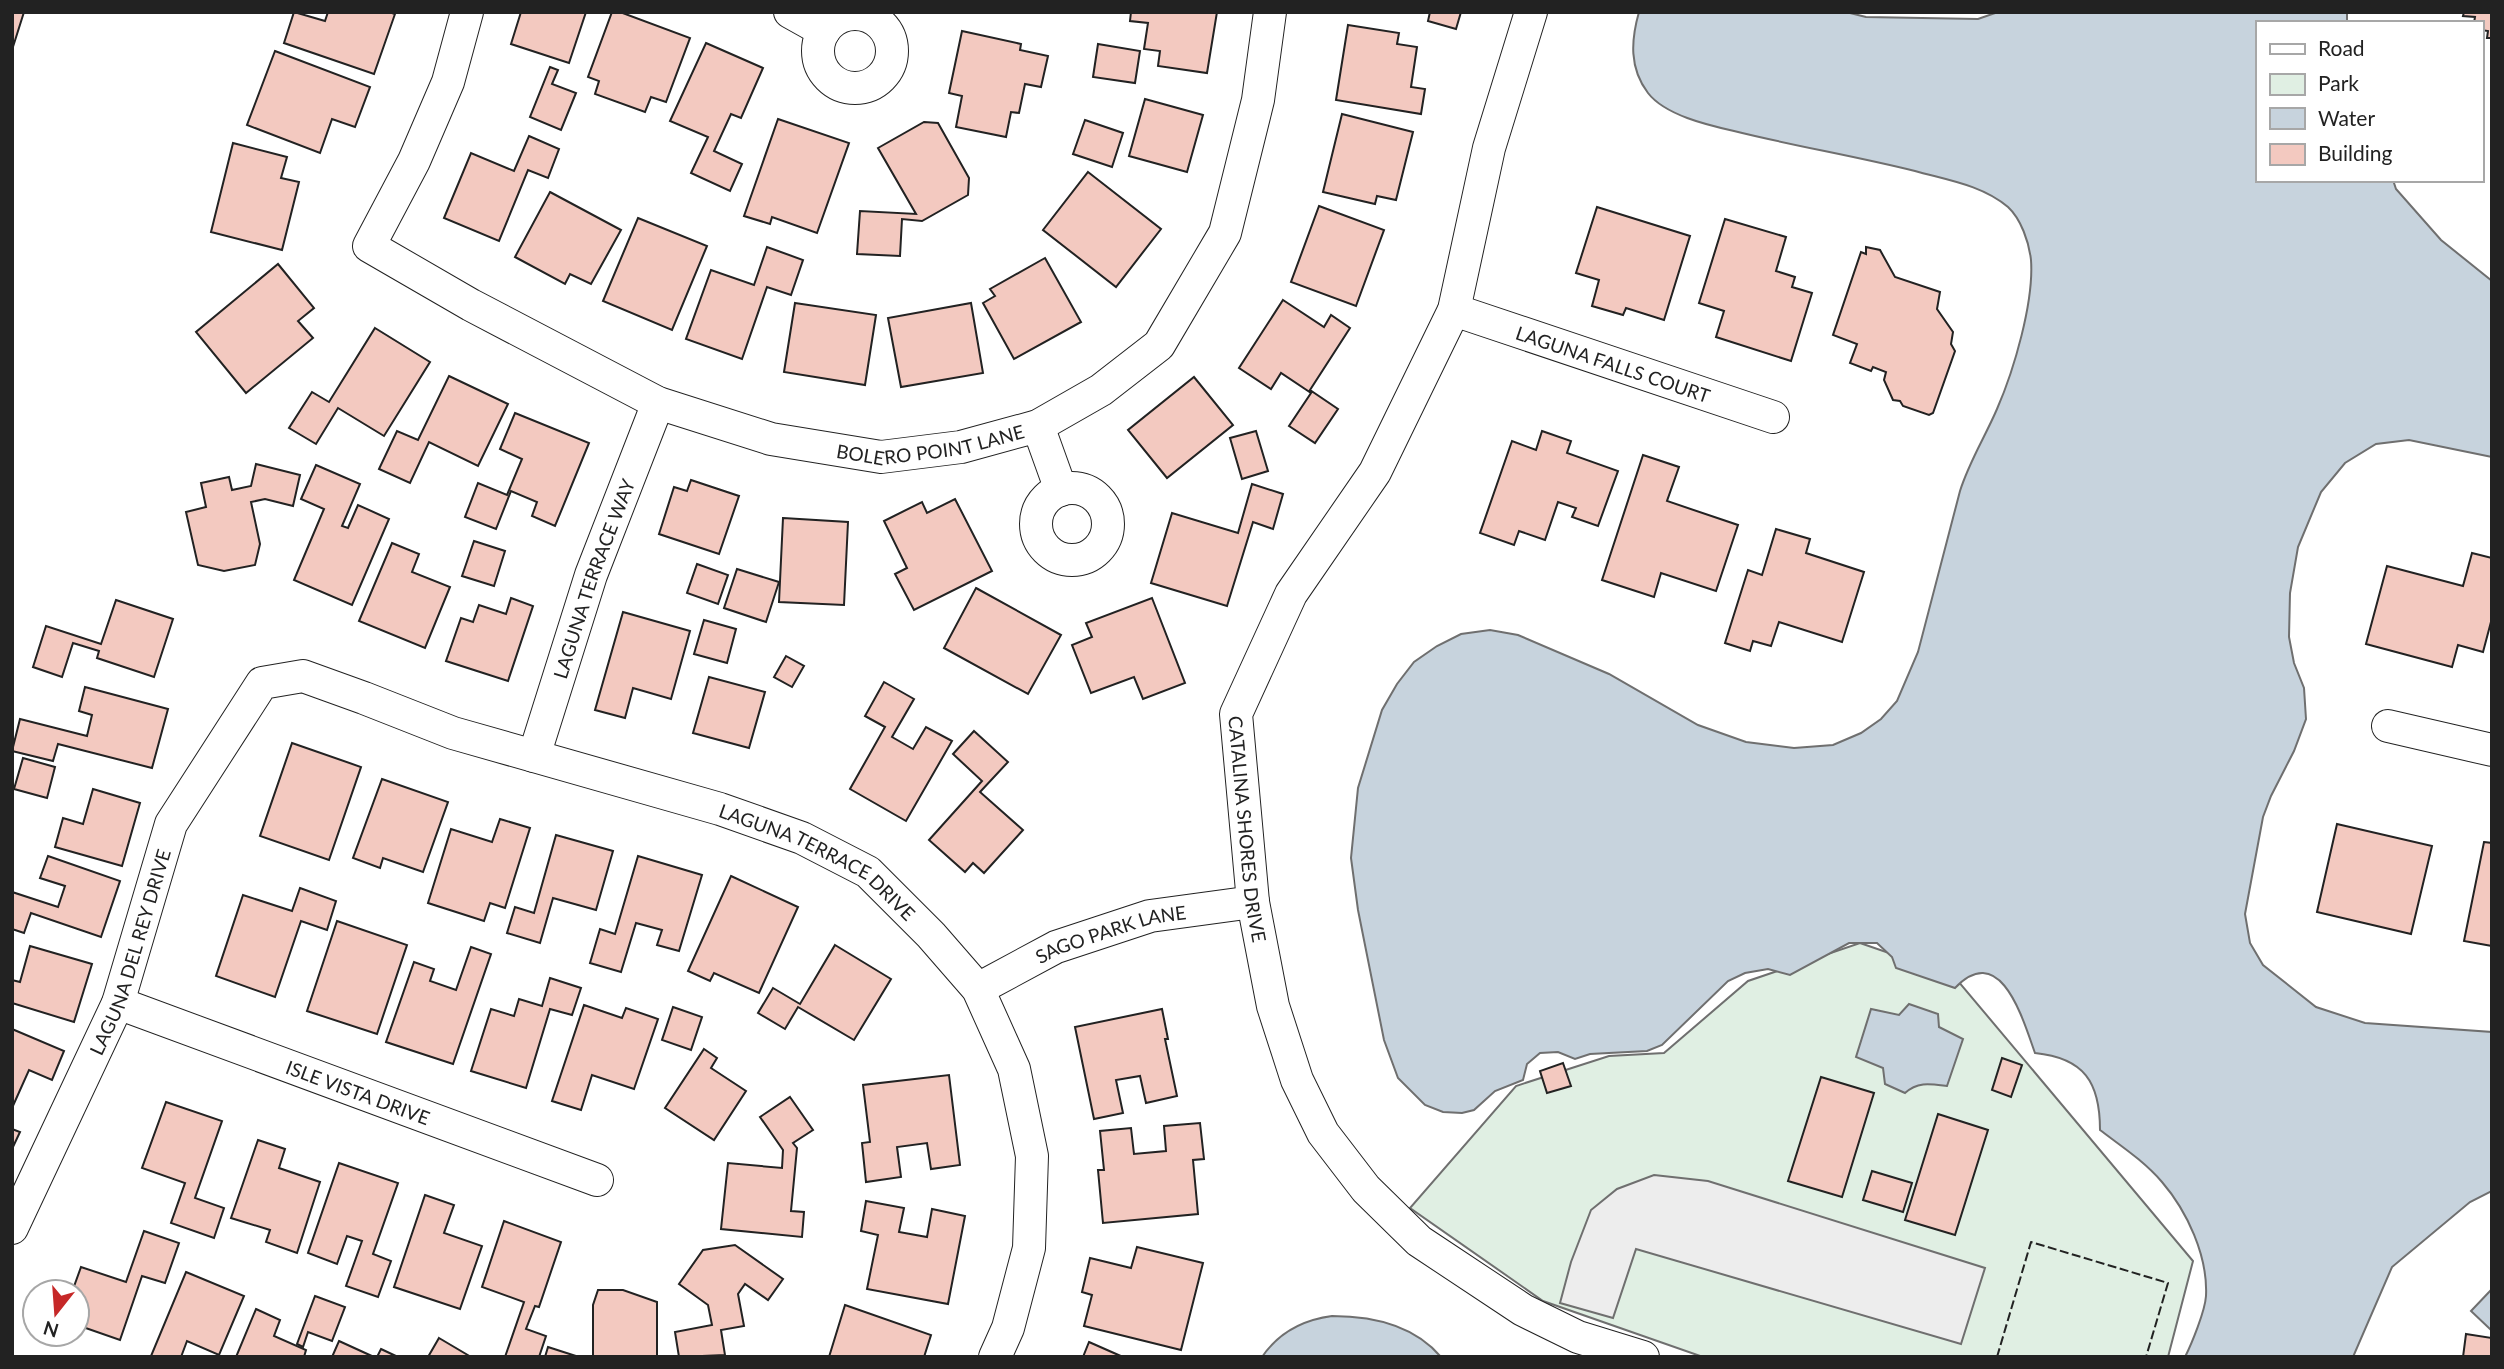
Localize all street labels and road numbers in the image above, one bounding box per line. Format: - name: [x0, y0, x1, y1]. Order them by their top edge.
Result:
- street label: LAGUNA FALLS COURT: [1513, 320, 1713, 407]
- street label: BOLERO POINT LANE: [835, 419, 1027, 469]
- street label: LAGUNA TERRACE WAY: [548, 475, 639, 681]
- street label: CATALINA SHORES DRIVE: [1225, 715, 1272, 944]
- street label: LAGUNA TERRACE DRIVE: [716, 798, 921, 925]
- street label: LAGUNA DEL REY DRIVE: [84, 846, 174, 1058]
- street label: SAGO PARK LANE: [1031, 900, 1187, 968]
- street label: ISLE VISTA DRIVE: [283, 1055, 433, 1129]

